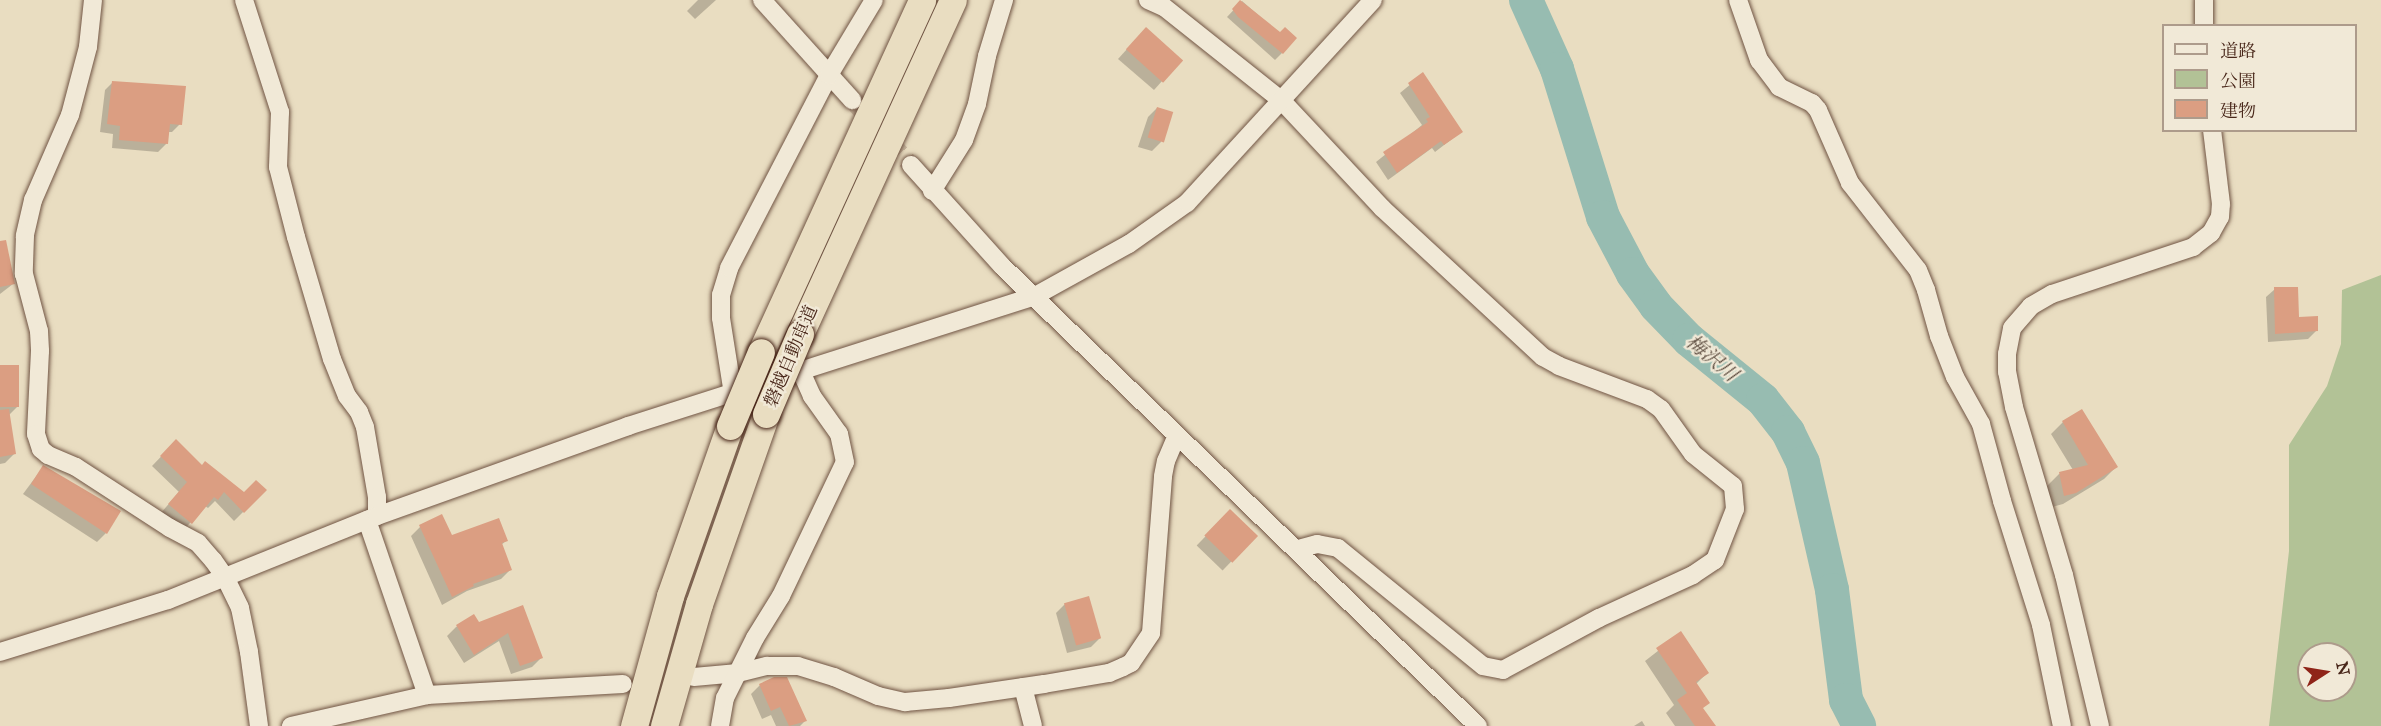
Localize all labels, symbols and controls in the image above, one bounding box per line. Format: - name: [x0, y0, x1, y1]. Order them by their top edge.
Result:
- legend: [2162, 24, 2357, 132]
- text: 道路: [2220, 40, 2256, 62]
- text: 公園: [2220, 70, 2256, 92]
- text: 建物: [2220, 100, 2256, 122]
- street label: 磐越自動車道: [760, 302, 822, 410]
- water label: 梅沢川: [1681, 330, 1743, 386]
- north arrow: [2297, 642, 2357, 702]
- text: N: [2332, 660, 2354, 677]

